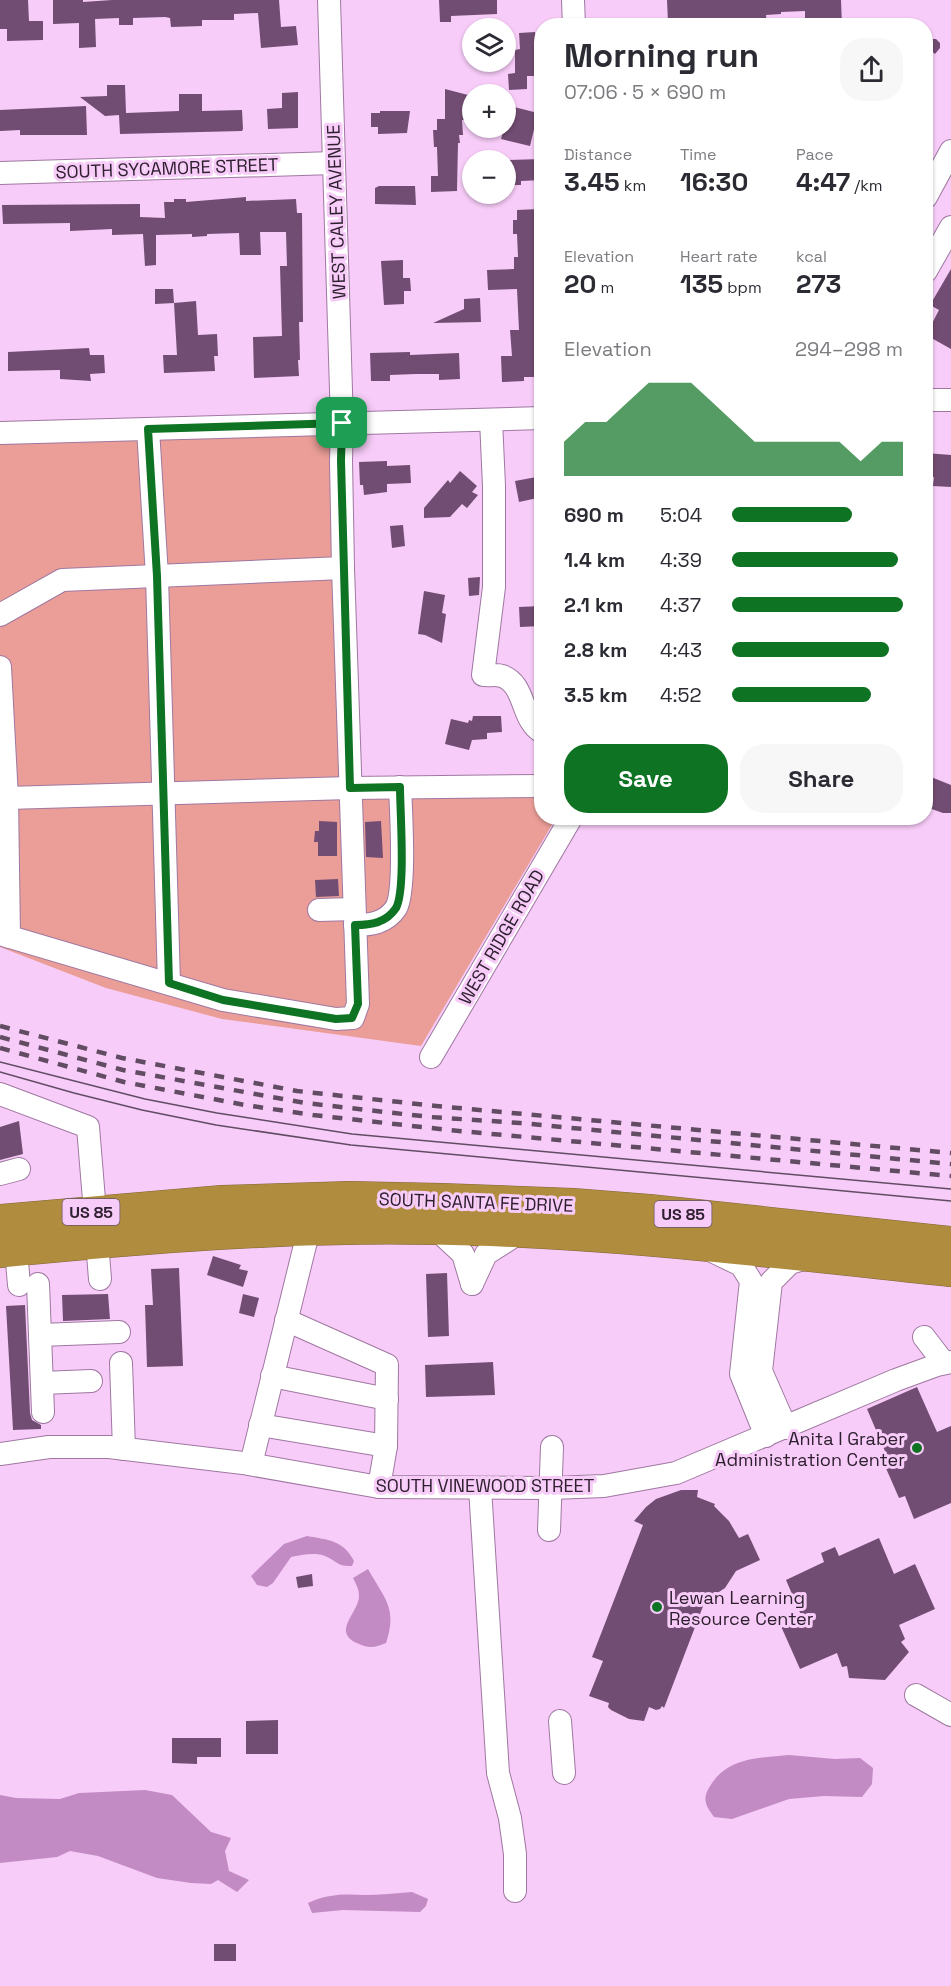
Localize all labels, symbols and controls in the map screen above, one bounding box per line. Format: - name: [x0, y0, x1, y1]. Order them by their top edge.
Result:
- map controls: [462, 18, 516, 204]
- button: layers: [462, 18, 516, 72]
- text: Morning run: [564, 35, 759, 77]
- button: share: [840, 38, 903, 101]
- text: 07:06 · 5 × 690 m: [564, 79, 726, 105]
- button: +: [462, 84, 516, 138]
- street label: WEST CALEY AVENUE: [321, 124, 351, 300]
- text: Distance: [564, 144, 632, 165]
- text: Time: [680, 144, 716, 165]
- text: Pace: [796, 144, 833, 165]
- button: −: [462, 150, 516, 204]
- street label: SOUTH SYCAMORE STREET: [55, 153, 279, 183]
- text: 3.45: [564, 165, 620, 199]
- text: 16:30: [680, 165, 748, 199]
- text: 4:47: [796, 165, 850, 199]
- text: km: [620, 175, 646, 196]
- text: /km: [850, 175, 883, 196]
- text: Elevation: [564, 246, 634, 267]
- text: Heart rate: [680, 246, 758, 267]
- text: kcal: [796, 246, 827, 267]
- text: 20: [564, 267, 596, 301]
- text: 135: [680, 267, 723, 301]
- text: 273: [796, 267, 841, 301]
- text: m: [596, 277, 614, 298]
- text: bpm: [723, 277, 762, 298]
- text: Elevation: [564, 336, 652, 362]
- text: 294–298 m: [795, 336, 903, 362]
- pin: [316, 397, 367, 448]
- icon: arrive: [325, 406, 358, 439]
- text: 690 m: [564, 502, 624, 528]
- text: 5:04: [660, 502, 702, 528]
- text: 1.4 km: [564, 547, 625, 573]
- text: 4:39: [660, 547, 702, 573]
- text: 2.1 km: [564, 592, 623, 618]
- text: 4:37: [660, 592, 701, 618]
- text: 2.8 km: [564, 637, 627, 663]
- text: 4:43: [660, 637, 702, 663]
- text: 3.5 km: [564, 682, 628, 708]
- text: 4:52: [660, 682, 701, 708]
- button: Save: [564, 744, 728, 813]
- button: Share: [740, 744, 903, 813]
- street label: WEST RIDGE ROAD: [453, 865, 549, 1009]
- street label: SOUTH SANTA FE DRIVE: [378, 1187, 574, 1217]
- road number: US 85: [62, 1199, 119, 1225]
- road number: US 85: [654, 1201, 712, 1227]
- place label: Anita I Graber Administration Center: [715, 1427, 905, 1471]
- marker: Anita I Graber Administration Center: [910, 1441, 924, 1455]
- street label: SOUTH VINEWOOD STREET: [376, 1474, 595, 1497]
- place label: Lewan Learning Resource Center: [669, 1586, 814, 1630]
- marker: Lewan Learning Resource Center: [650, 1600, 664, 1614]

